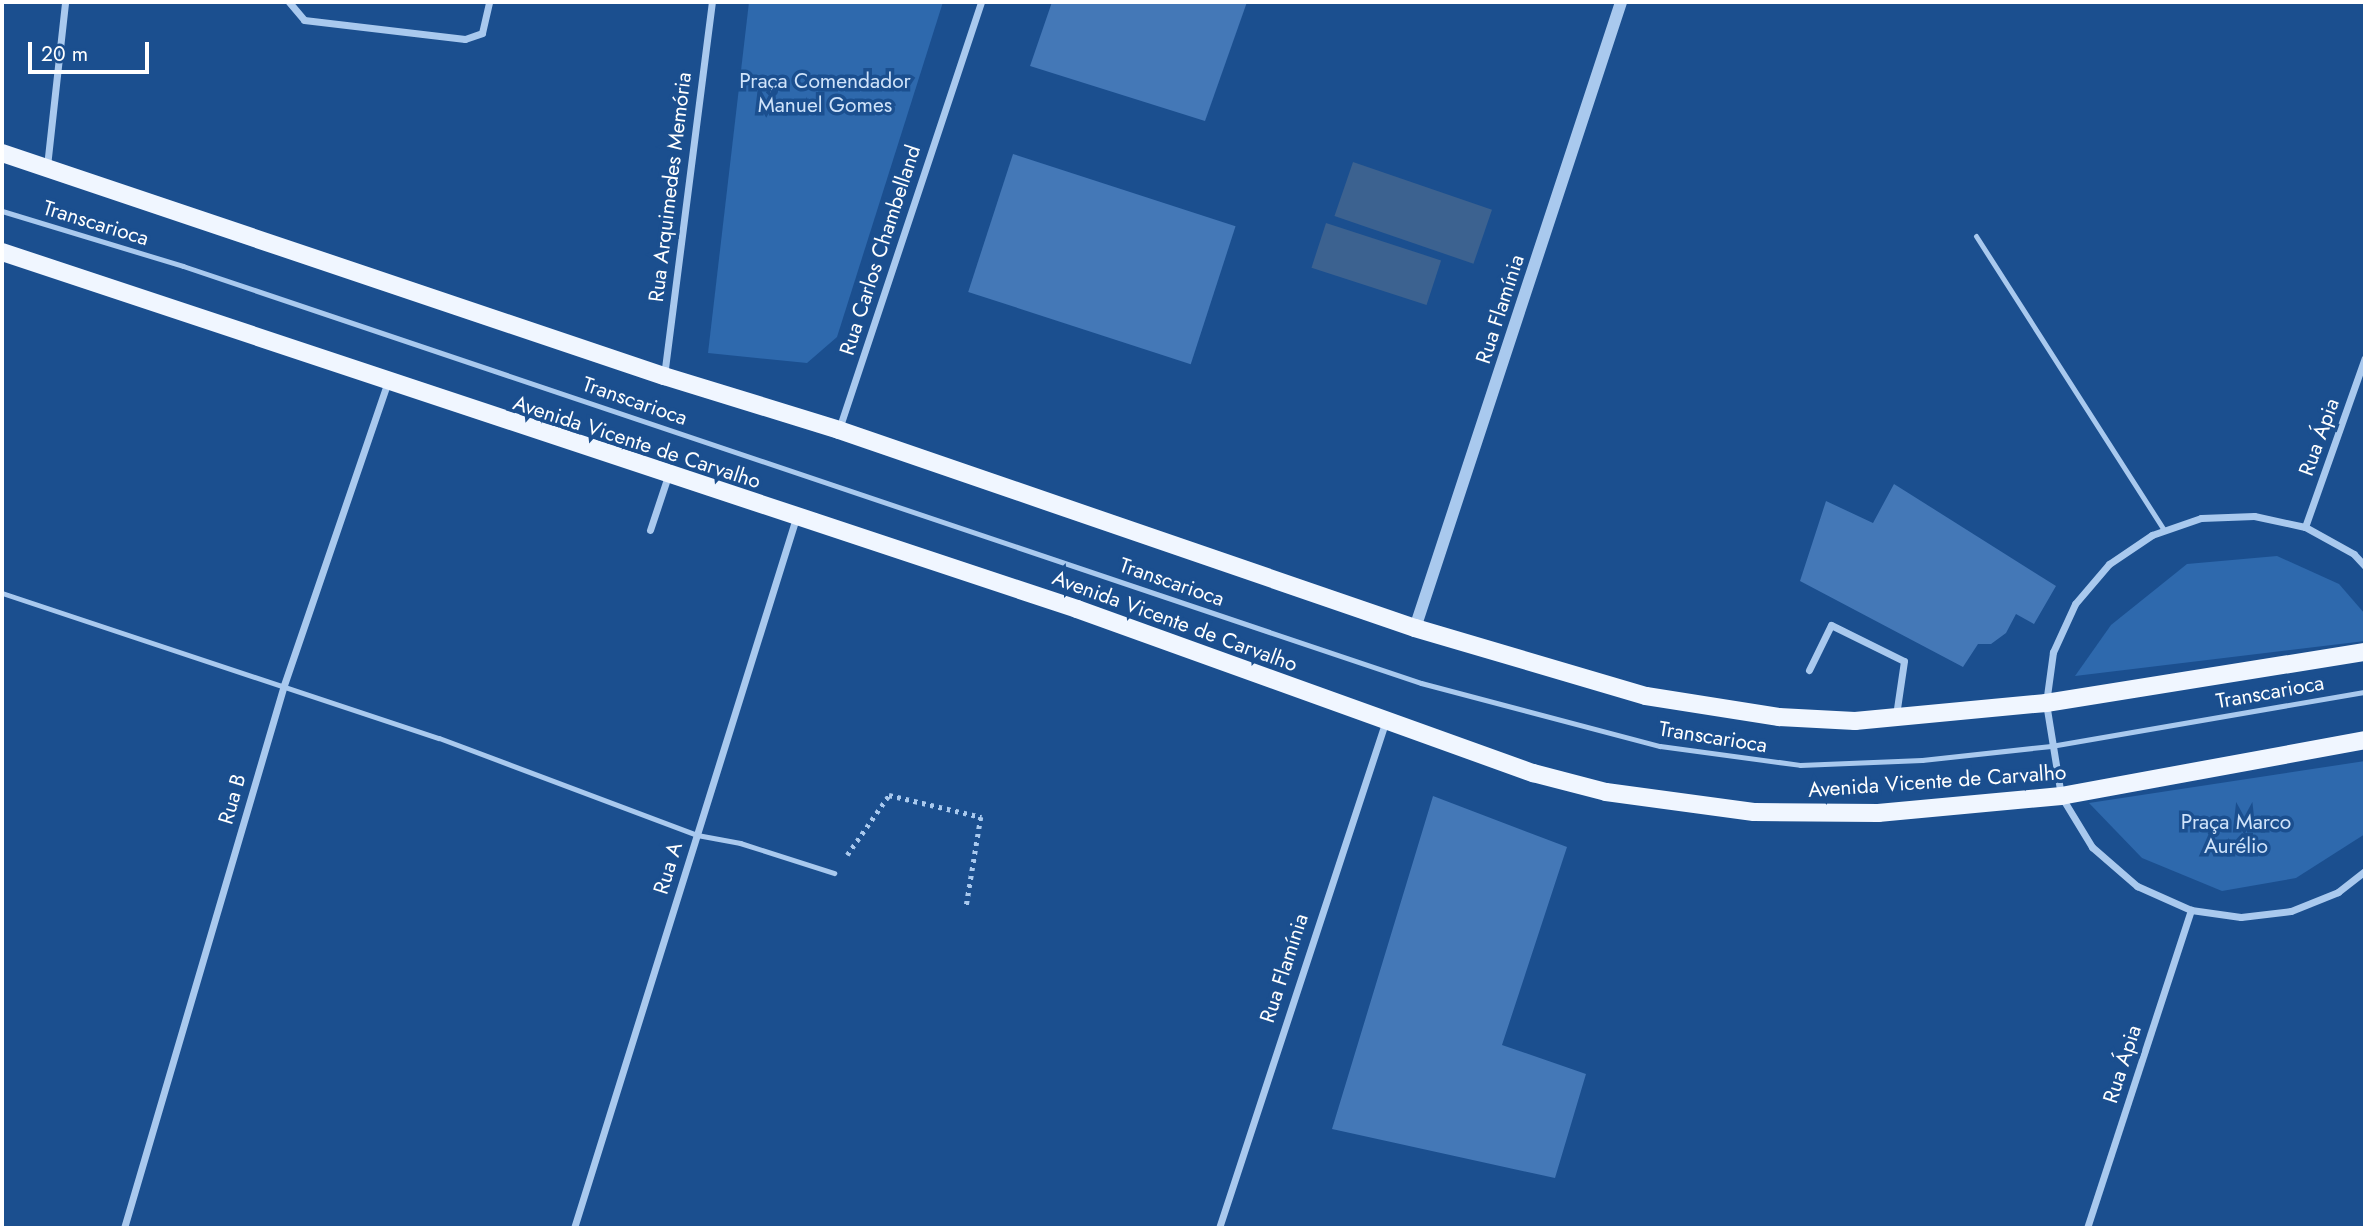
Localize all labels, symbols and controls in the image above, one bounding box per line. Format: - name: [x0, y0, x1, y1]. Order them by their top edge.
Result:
- scale bar: [32, 28, 152, 72]
- text: 20 m: [41, 39, 88, 69]
- park label: Praça Comendador Manuel Gomes: [739, 68, 911, 118]
- street label: Rua Arquimedes Memória: [643, 71, 697, 303]
- street label: Rua Carlos Chambelland: [834, 142, 926, 358]
- street label: Transcarioca: [40, 195, 152, 251]
- street label: Rua Flamínia: [1471, 251, 1529, 367]
- street label: Transcarioca: [579, 371, 691, 431]
- street label: Avenida Vicente de Carvalho: [510, 390, 764, 494]
- street label: Rua Ápia: [2293, 395, 2345, 479]
- street label: Transcarioca: [1116, 552, 1228, 612]
- street label: Avenida Vicente de Carvalho: [1049, 565, 1301, 677]
- street label: Transcarioca: [2214, 670, 2326, 714]
- street label: Transcarioca: [1657, 716, 1769, 758]
- street label: Avenida Vicente de Carvalho: [1807, 759, 2067, 803]
- street label: Rua B: [213, 771, 251, 827]
- park label: Praça Marco Aurélio: [2181, 809, 2291, 859]
- street label: Rua A: [648, 839, 688, 897]
- street label: Rua Flamínia: [1255, 910, 1313, 1026]
- street label: Rua Ápia: [2098, 1022, 2146, 1106]

